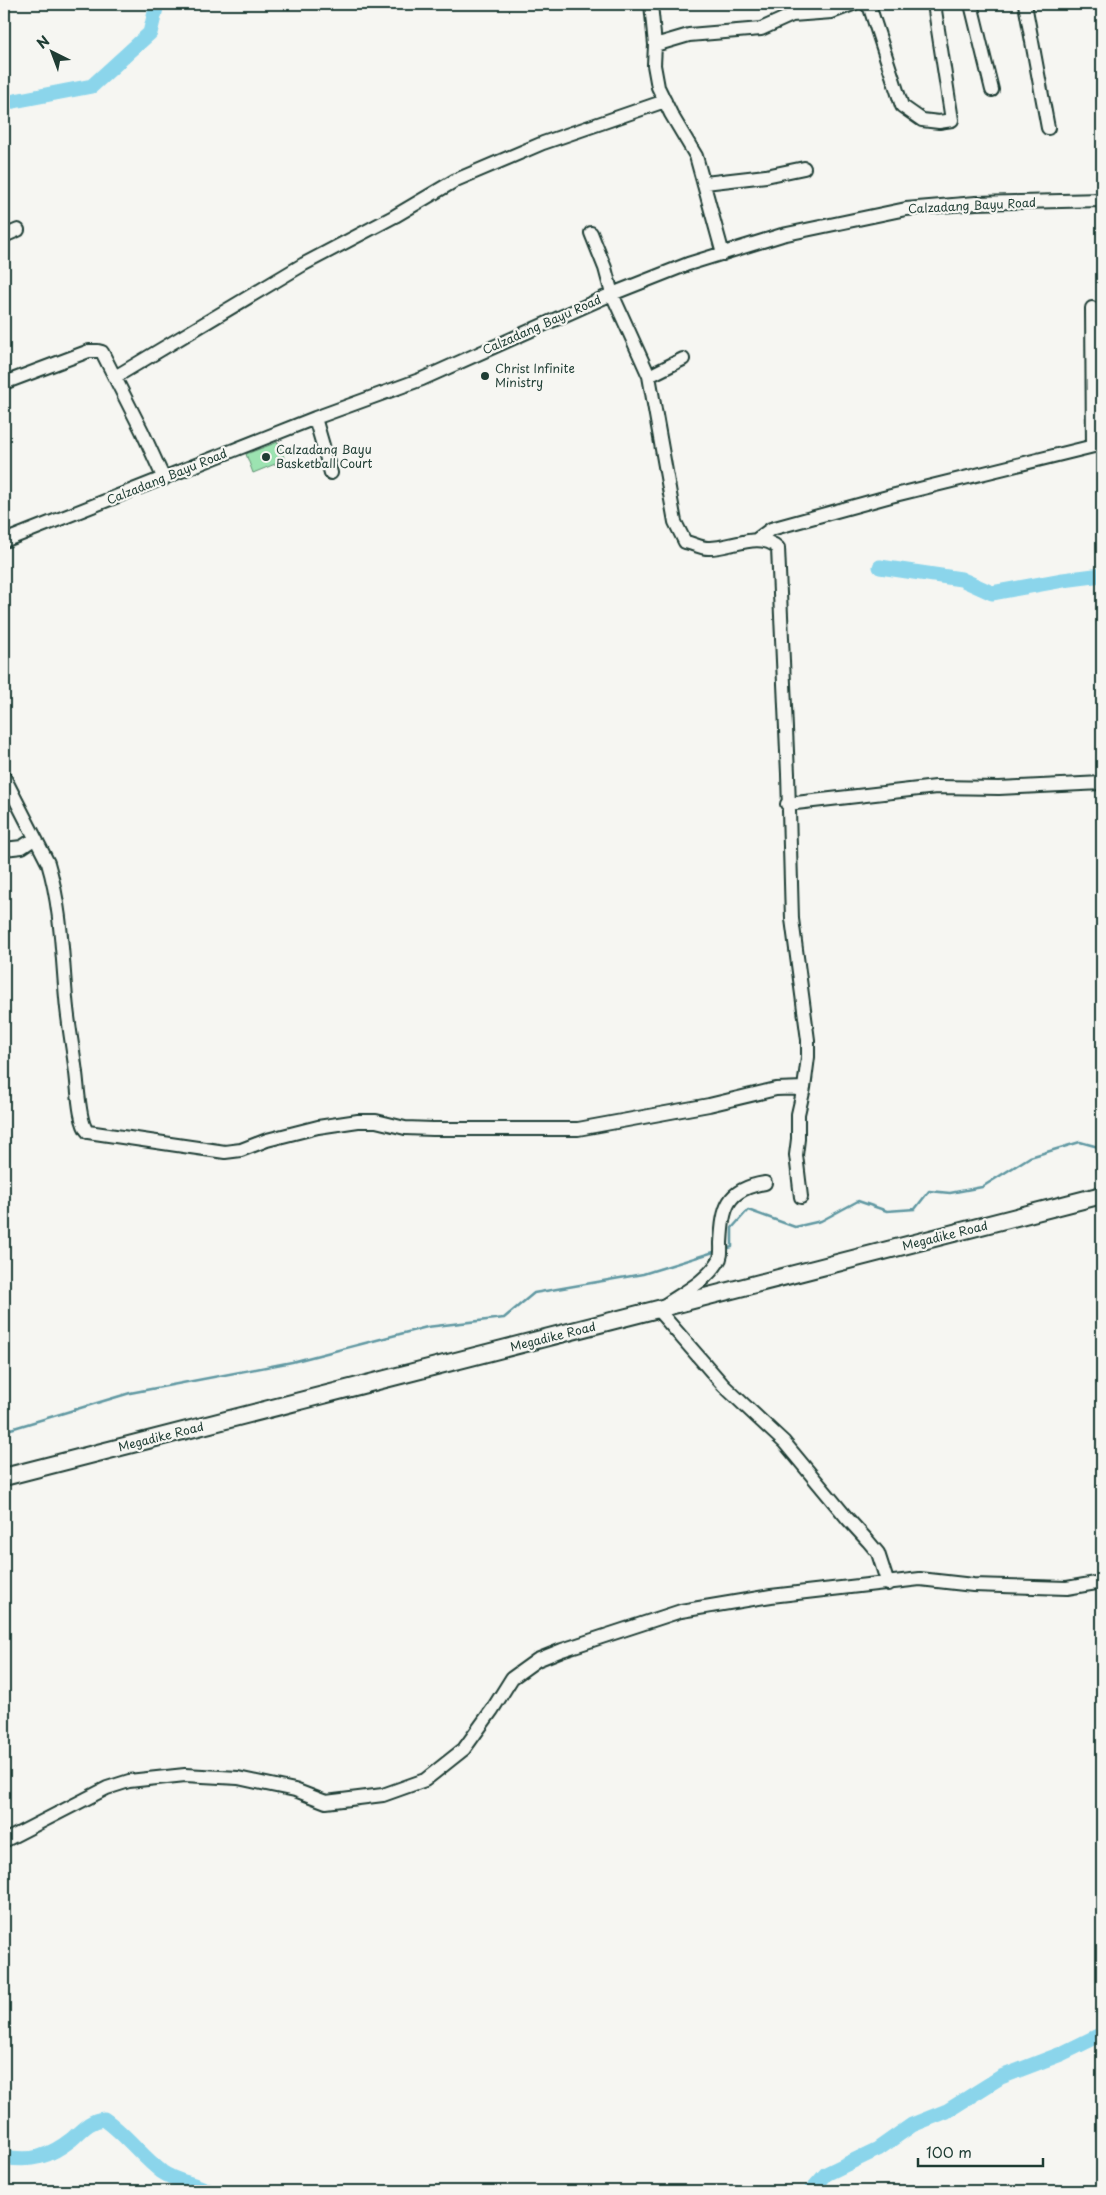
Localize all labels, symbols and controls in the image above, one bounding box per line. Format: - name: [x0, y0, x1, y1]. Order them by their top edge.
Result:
- north arrow: [28, 28, 78, 78]
- text: N: [32, 30, 54, 53]
- street label: Calzadang Bayu Road: [907, 193, 1036, 217]
- street label: Calzadang Bayu Road: [479, 290, 604, 358]
- place label: Christ Infinite Ministry: [495, 359, 575, 391]
- marker: Christ Infinite Ministry: [479, 370, 491, 382]
- place label: Calzadang Bayu Basketball Court: [276, 440, 372, 472]
- street label: Calzadang Bayu Road: [104, 444, 229, 508]
- marker: Calzadang Bayu Basketball Court: [260, 451, 272, 463]
- street label: Megadike Road: [900, 1216, 990, 1254]
- street label: Megadike Road: [508, 1317, 598, 1355]
- street label: Megadike Road: [116, 1417, 206, 1455]
- scale bar: [918, 2135, 1044, 2167]
- text: 100 m: [926, 2140, 972, 2163]

